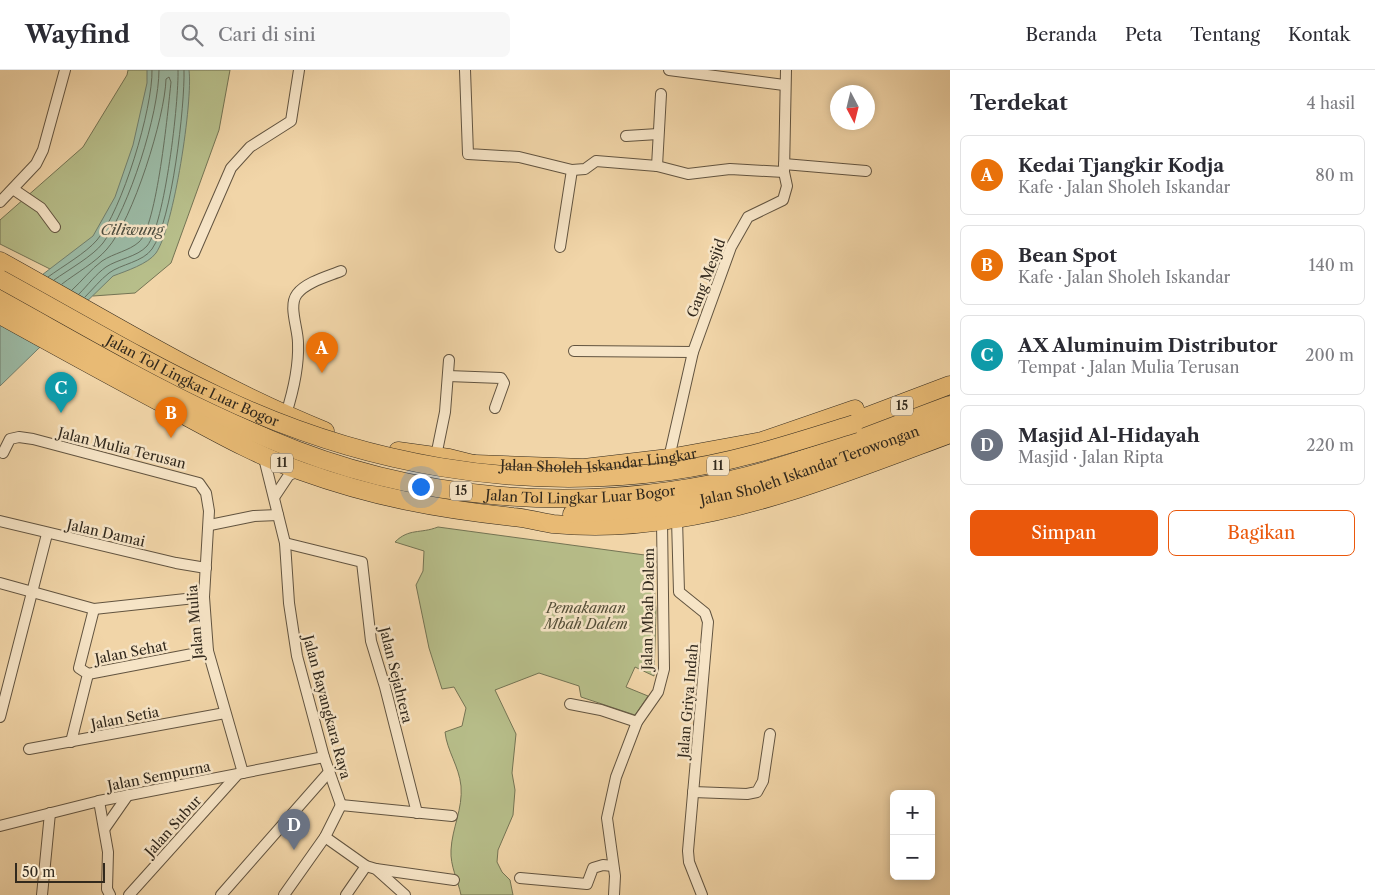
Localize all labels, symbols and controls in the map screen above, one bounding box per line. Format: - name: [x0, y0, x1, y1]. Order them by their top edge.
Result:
- search box: [160, 12, 510, 57]
- text: Wayfind: [25, 20, 130, 49]
- icon: search: [178, 21, 206, 49]
- text: Cari di sini: [218, 23, 316, 46]
- text: Beranda: [1026, 24, 1097, 46]
- text: Peta: [1125, 24, 1162, 46]
- text: Tentang: [1190, 24, 1260, 46]
- text: Kontak: [1288, 24, 1350, 46]
- north arrow: [830, 85, 875, 130]
- text: Terdekat: [970, 90, 1068, 115]
- text: 4 hasil: [1306, 93, 1355, 113]
- text: Kedai Tjangkir Kodja: [1018, 154, 1224, 177]
- text: A: [981, 165, 993, 185]
- text: 80 m: [1315, 165, 1354, 185]
- text: Kafe · Jalan Sholeh Iskandar: [1018, 177, 1230, 197]
- water label: Ciliwung: [100, 220, 165, 239]
- street label: Gang Mesjid: [683, 236, 729, 320]
- text: Bean Spot: [1018, 244, 1117, 267]
- text: B: [981, 255, 993, 275]
- text: 140 m: [1309, 255, 1354, 275]
- text: Kafe · Jalan Sholeh Iskandar: [1018, 267, 1230, 287]
- street label: Jalan Tol Lingkar Luar Bogor: [103, 330, 283, 428]
- pin: A: [306, 332, 338, 373]
- text: AX Aluminuim Distributor: [1018, 334, 1278, 357]
- text: C: [981, 345, 993, 365]
- text: 200 m: [1305, 345, 1354, 365]
- text: Tempat · Jalan Mulia Terusan: [1018, 357, 1240, 377]
- pin: C: [45, 372, 77, 413]
- road number: 15: [891, 396, 913, 416]
- pin: B: [155, 397, 187, 438]
- street label: Jalan Sholeh Iskandar Terowongan: [696, 422, 922, 509]
- street label: Jalan Mulia Terusan: [54, 423, 188, 473]
- text: Masjid Al-Hidayah: [1018, 424, 1200, 447]
- text: D: [980, 435, 994, 455]
- text: 220 m: [1306, 435, 1354, 455]
- street label: Jalan Sholeh Iskandar Lingkar: [498, 444, 698, 477]
- text: Masjid · Jalan Ripta: [1018, 447, 1164, 467]
- road number: 11: [271, 453, 293, 472]
- road number: 11: [707, 456, 729, 476]
- your location: [408, 474, 434, 500]
- street label: Jalan Tol Lingkar Luar Bogor: [483, 481, 677, 507]
- road number: 15: [450, 482, 472, 501]
- button: Simpan: [970, 510, 1158, 556]
- button: Bagikan: [1168, 510, 1355, 556]
- street label: Jalan Damai: [63, 515, 147, 551]
- street label: Jalan Mbah Dalem: [638, 548, 658, 672]
- street label: Jalan Mulia: [183, 583, 207, 662]
- park label: Pemakaman Mbah Dalem: [542, 599, 628, 633]
- street label: Jalan Sejahtera: [375, 623, 417, 726]
- street label: Jalan Bayangkara Raya: [299, 631, 355, 781]
- street label: Jalan Sehat: [91, 636, 169, 668]
- street label: Jalan Griya Indah: [674, 643, 702, 761]
- street label: Jalan Setia: [87, 702, 161, 734]
- street label: Jalan Sempurna: [104, 757, 213, 795]
- map controls: [890, 790, 935, 880]
- button: +: [890, 790, 935, 835]
- street label: Jalan Subur: [139, 792, 205, 862]
- pin: D: [278, 809, 310, 850]
- button: −: [890, 835, 935, 880]
- scale bar: [15, 860, 105, 883]
- text: 50 m: [22, 863, 55, 881]

